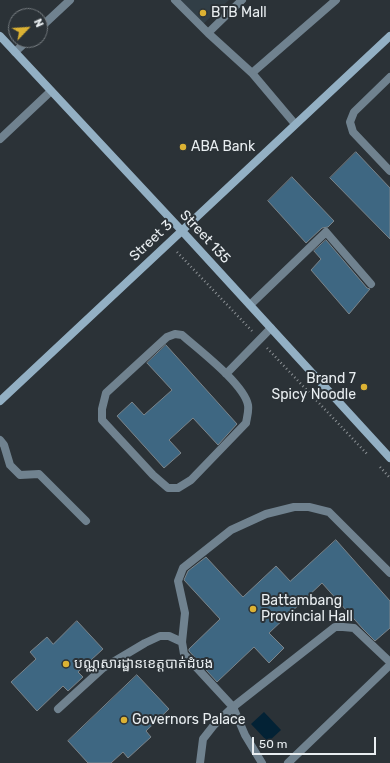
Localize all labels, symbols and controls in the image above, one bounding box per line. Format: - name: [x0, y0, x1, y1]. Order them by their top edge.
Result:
- place label: BTB Mall: [211, 5, 267, 21]
- north arrow: [8, 8, 48, 48]
- marker: BTB Mall: [198, 8, 208, 18]
- text: N: [31, 17, 46, 29]
- place label: ABA Bank: [191, 139, 255, 155]
- marker: ABA Bank: [178, 142, 188, 152]
- street label: Street 135: [176, 207, 234, 267]
- street label: Street 3: [126, 217, 176, 265]
- place label: Brand 7 Spicy Noodle: [272, 371, 356, 404]
- marker: Brand 7 Spicy Noodle: [359, 382, 369, 392]
- place label: Battambang Provincial Hall: [261, 593, 353, 626]
- marker: Battambang Provincial Hall: [248, 604, 258, 614]
- place label: បណ្ណសារដ្ឋានខេត្តបាត់ដំបង: [74, 656, 213, 672]
- marker: បណ្ណសារដ្ឋានខេត្តបាត់ដំបង: [61, 659, 71, 669]
- place label: Governors Palace: [132, 712, 246, 728]
- marker: Governors Palace: [119, 715, 129, 725]
- scale bar: [254, 729, 378, 755]
- text: 50 m: [259, 737, 287, 751]

